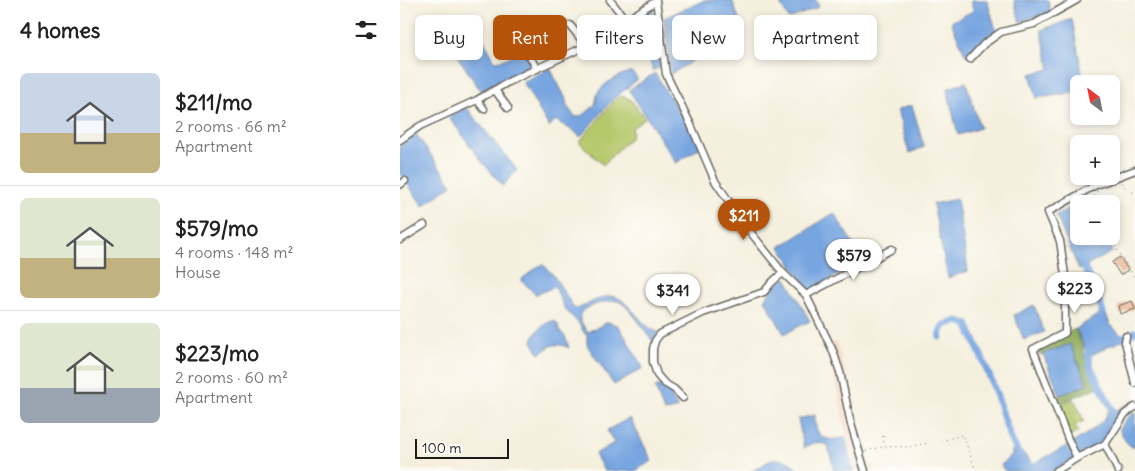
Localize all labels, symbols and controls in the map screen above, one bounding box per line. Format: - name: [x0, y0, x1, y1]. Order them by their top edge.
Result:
- chip: Buy: [415, 15, 483, 60]
- chip: Rent: [493, 15, 567, 60]
- chip: Filters: [577, 15, 662, 60]
- chip: New: [672, 15, 744, 60]
- chip: Apartment: [754, 15, 877, 60]
- icon: filters: [352, 16, 380, 44]
- text: 4 homes: [20, 17, 100, 44]
- north arrow: [1070, 75, 1120, 125]
- map controls: [1070, 75, 1120, 245]
- text: $211/mo: [175, 89, 252, 116]
- icon: home: [60, 93, 120, 153]
- text: 2 rooms · 66 m²: [175, 116, 287, 136]
- button: +: [1070, 135, 1120, 185]
- text: Apartment: [175, 136, 253, 156]
- button: −: [1070, 195, 1120, 245]
- pin: $211: [714, 198, 774, 241]
- text: $211: [729, 205, 759, 225]
- text: $579/mo: [175, 215, 258, 242]
- icon: home: [60, 218, 120, 278]
- pin: $579: [824, 238, 884, 281]
- text: 4 rooms · 148 m²: [175, 242, 294, 262]
- text: $579: [836, 245, 872, 265]
- text: House: [175, 262, 221, 282]
- pin: $223: [1045, 272, 1105, 314]
- pin: $341: [643, 274, 703, 316]
- text: $223: [1057, 278, 1093, 298]
- text: $341: [656, 280, 690, 300]
- text: $223/mo: [175, 340, 259, 367]
- icon: home: [60, 343, 120, 403]
- text: 2 rooms · 60 m²: [175, 367, 288, 387]
- text: Apartment: [175, 387, 253, 407]
- scale bar: [415, 436, 509, 459]
- text: 100 m: [422, 439, 462, 457]

